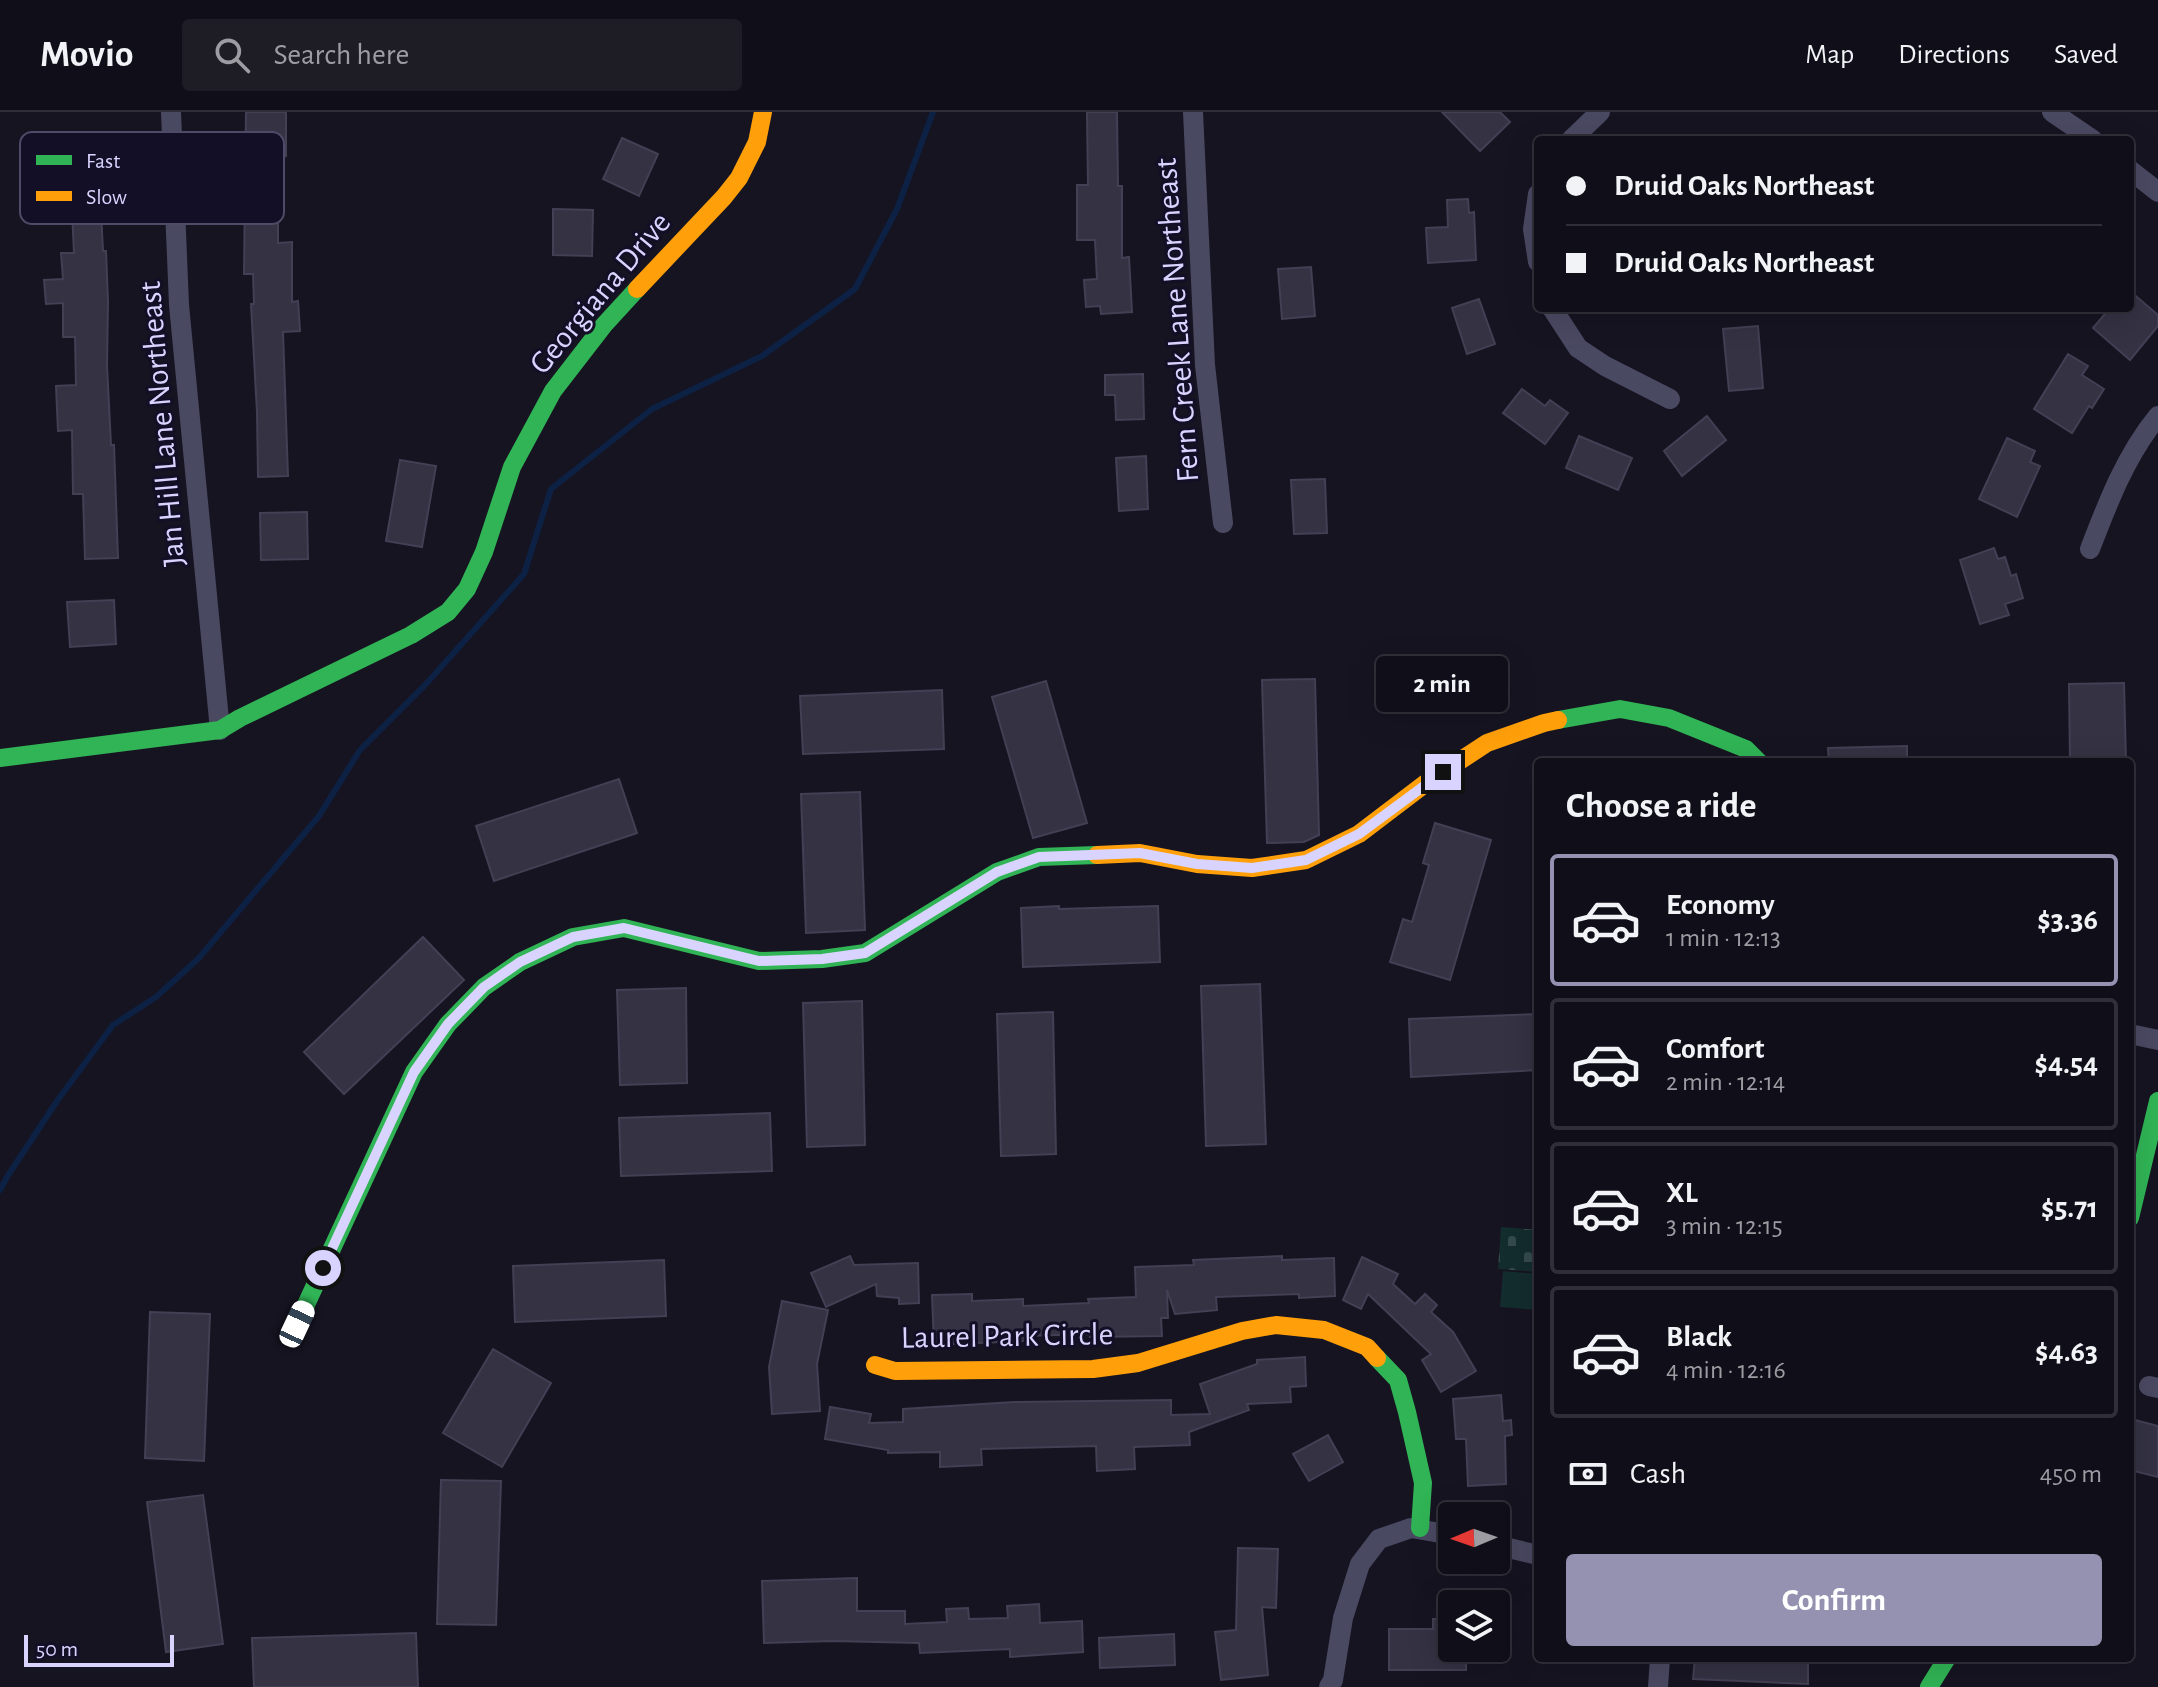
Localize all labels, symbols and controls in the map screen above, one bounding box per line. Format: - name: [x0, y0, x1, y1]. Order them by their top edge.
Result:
- search box: [182, 19, 742, 91]
- icon: search: [210, 33, 254, 77]
- text: Movio: [40, 36, 134, 74]
- text: Search here: [274, 40, 409, 70]
- text: Map: [1805, 41, 1854, 69]
- text: Directions: [1898, 41, 2010, 69]
- text: Saved: [2054, 41, 2118, 69]
- legend: [20, 132, 284, 224]
- text: Fast: [86, 150, 120, 172]
- street label: Fern Creek Lane Northeast: [1150, 157, 1204, 483]
- text: Druid Oaks Northeast: [1614, 171, 1874, 201]
- text: Slow: [86, 186, 127, 208]
- street label: Georgiana Drive: [523, 206, 677, 380]
- text: Druid Oaks Northeast: [1614, 248, 1874, 278]
- street label: Jan Hill Lane Northeast: [134, 280, 190, 568]
- callout: 2 min: [1377, 656, 1509, 712]
- text: 2 min: [1413, 671, 1471, 697]
- route end: [1425, 754, 1461, 790]
- text: Choose a ride: [1566, 788, 1756, 824]
- icon: car: [1570, 884, 1642, 956]
- text: Economy: [1666, 890, 1775, 920]
- text: $3.36: [2037, 905, 2098, 935]
- text: 1 min · 12:13: [1666, 925, 1781, 951]
- icon: car: [1570, 1028, 1642, 1100]
- text: Comfort: [1666, 1034, 1765, 1064]
- text: $4.54: [2034, 1049, 2098, 1079]
- text: 2 min · 12:14: [1666, 1069, 1785, 1095]
- icon: car: [1570, 1172, 1642, 1244]
- text: XL: [1666, 1178, 1698, 1208]
- text: $5.71: [2041, 1193, 2098, 1223]
- text: 3 min · 12:15: [1666, 1213, 1783, 1239]
- route start: [305, 1250, 341, 1286]
- car: [276, 1297, 318, 1351]
- icon: car: [1570, 1316, 1642, 1388]
- street label: Laurel Park Circle: [900, 1318, 1114, 1354]
- text: Black: [1666, 1322, 1732, 1352]
- text: $4.63: [2035, 1337, 2098, 1367]
- text: 4 min · 12:16: [1666, 1357, 1786, 1383]
- icon: cash: [1566, 1452, 1610, 1496]
- text: Cash: [1630, 1459, 1686, 1489]
- text: 450 m: [2040, 1461, 2102, 1487]
- north arrow: [1438, 1502, 1510, 1574]
- map controls: [1438, 1502, 1510, 1662]
- button: Confirm: [1566, 1554, 2102, 1646]
- button: layers: [1438, 1590, 1510, 1662]
- scale bar: [24, 1631, 174, 1667]
- text: 50 m: [36, 1638, 78, 1660]

